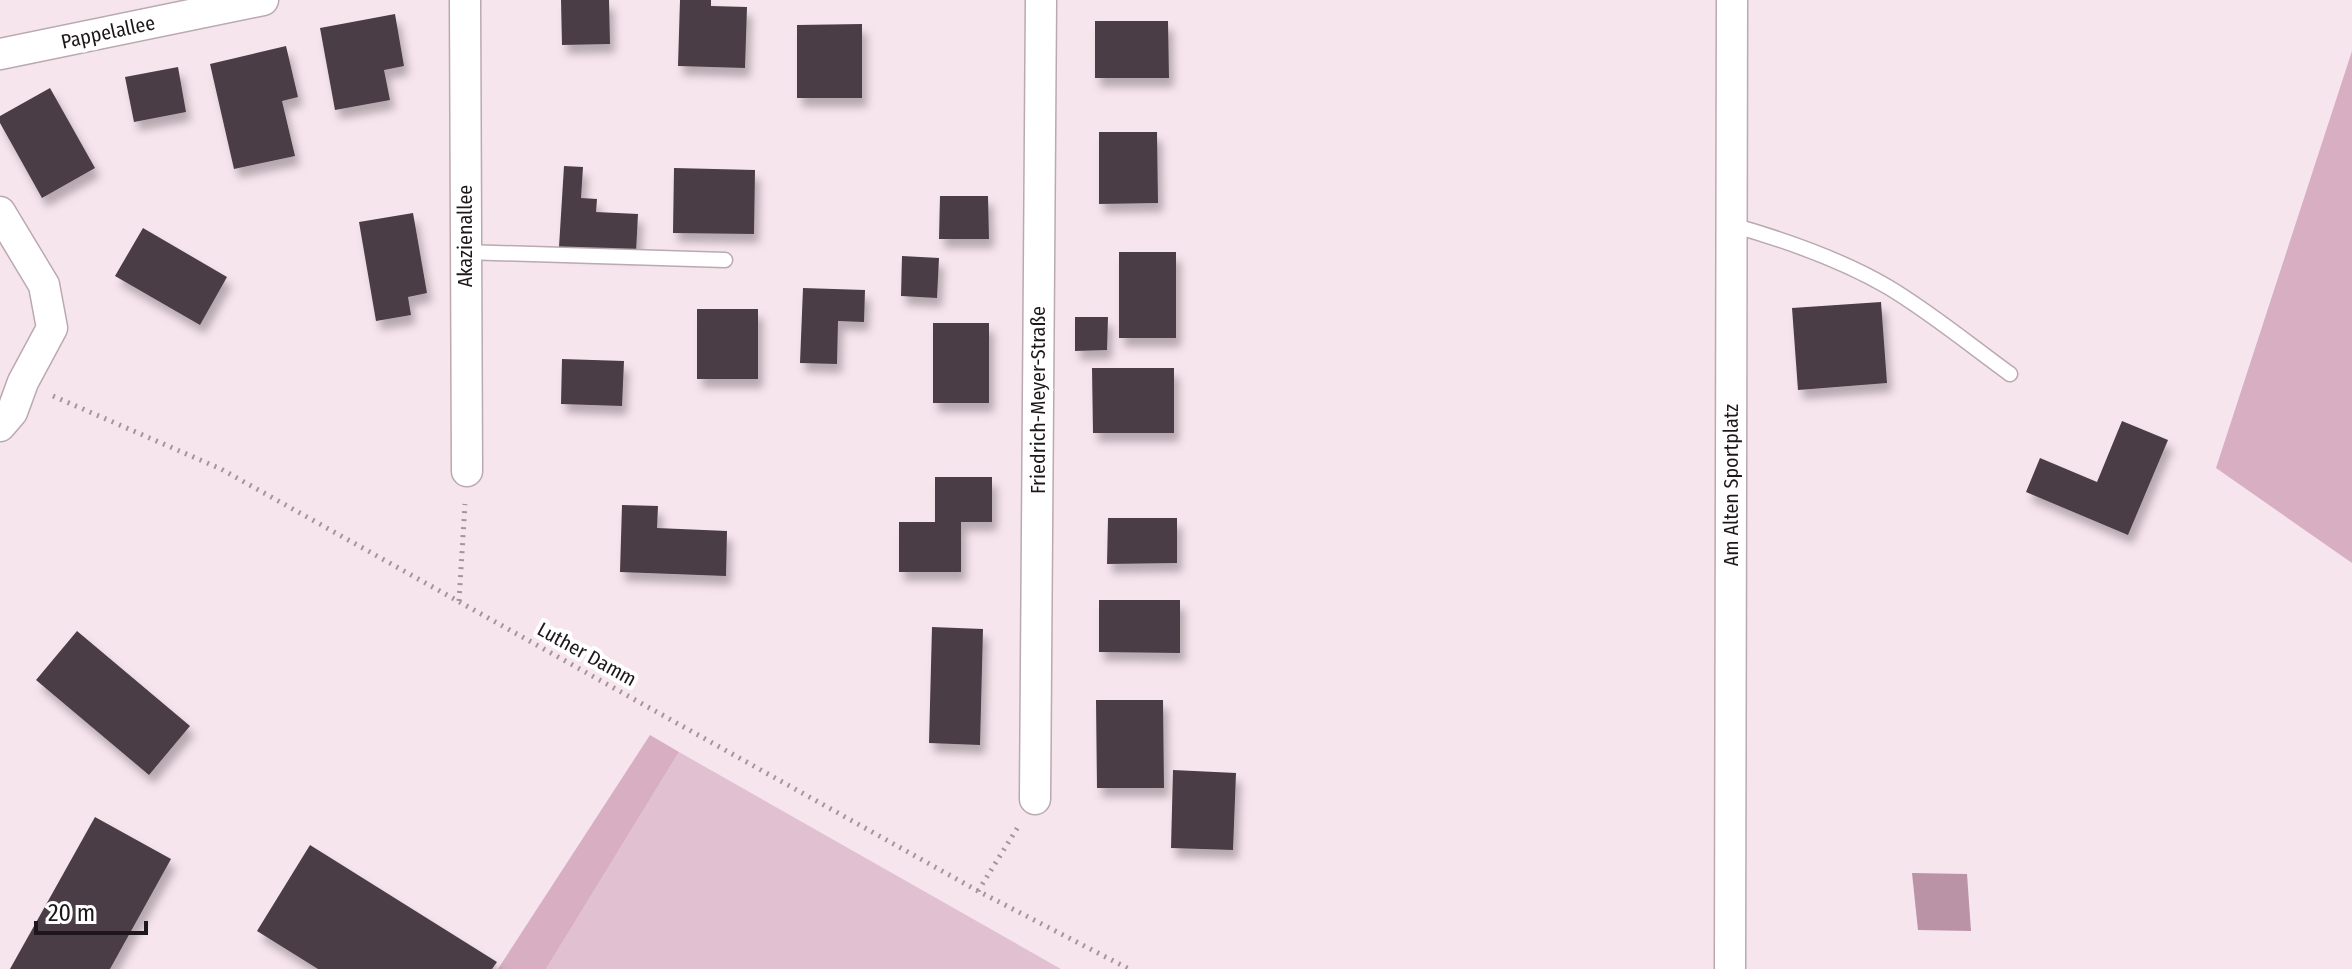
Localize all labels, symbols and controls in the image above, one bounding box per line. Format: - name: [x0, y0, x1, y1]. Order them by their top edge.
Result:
- street label: Pappelallee: [59, 10, 157, 54]
- street label: Akazienallee: [453, 185, 477, 287]
- street label: Friedrich-Meyer-Straße: [1026, 306, 1050, 494]
- street label: Am Alten Sportplatz: [1719, 404, 1743, 566]
- street label: Luther Damm: [533, 617, 641, 691]
- scale bar: [36, 885, 146, 935]
- text: 20 m: [48, 899, 95, 927]

